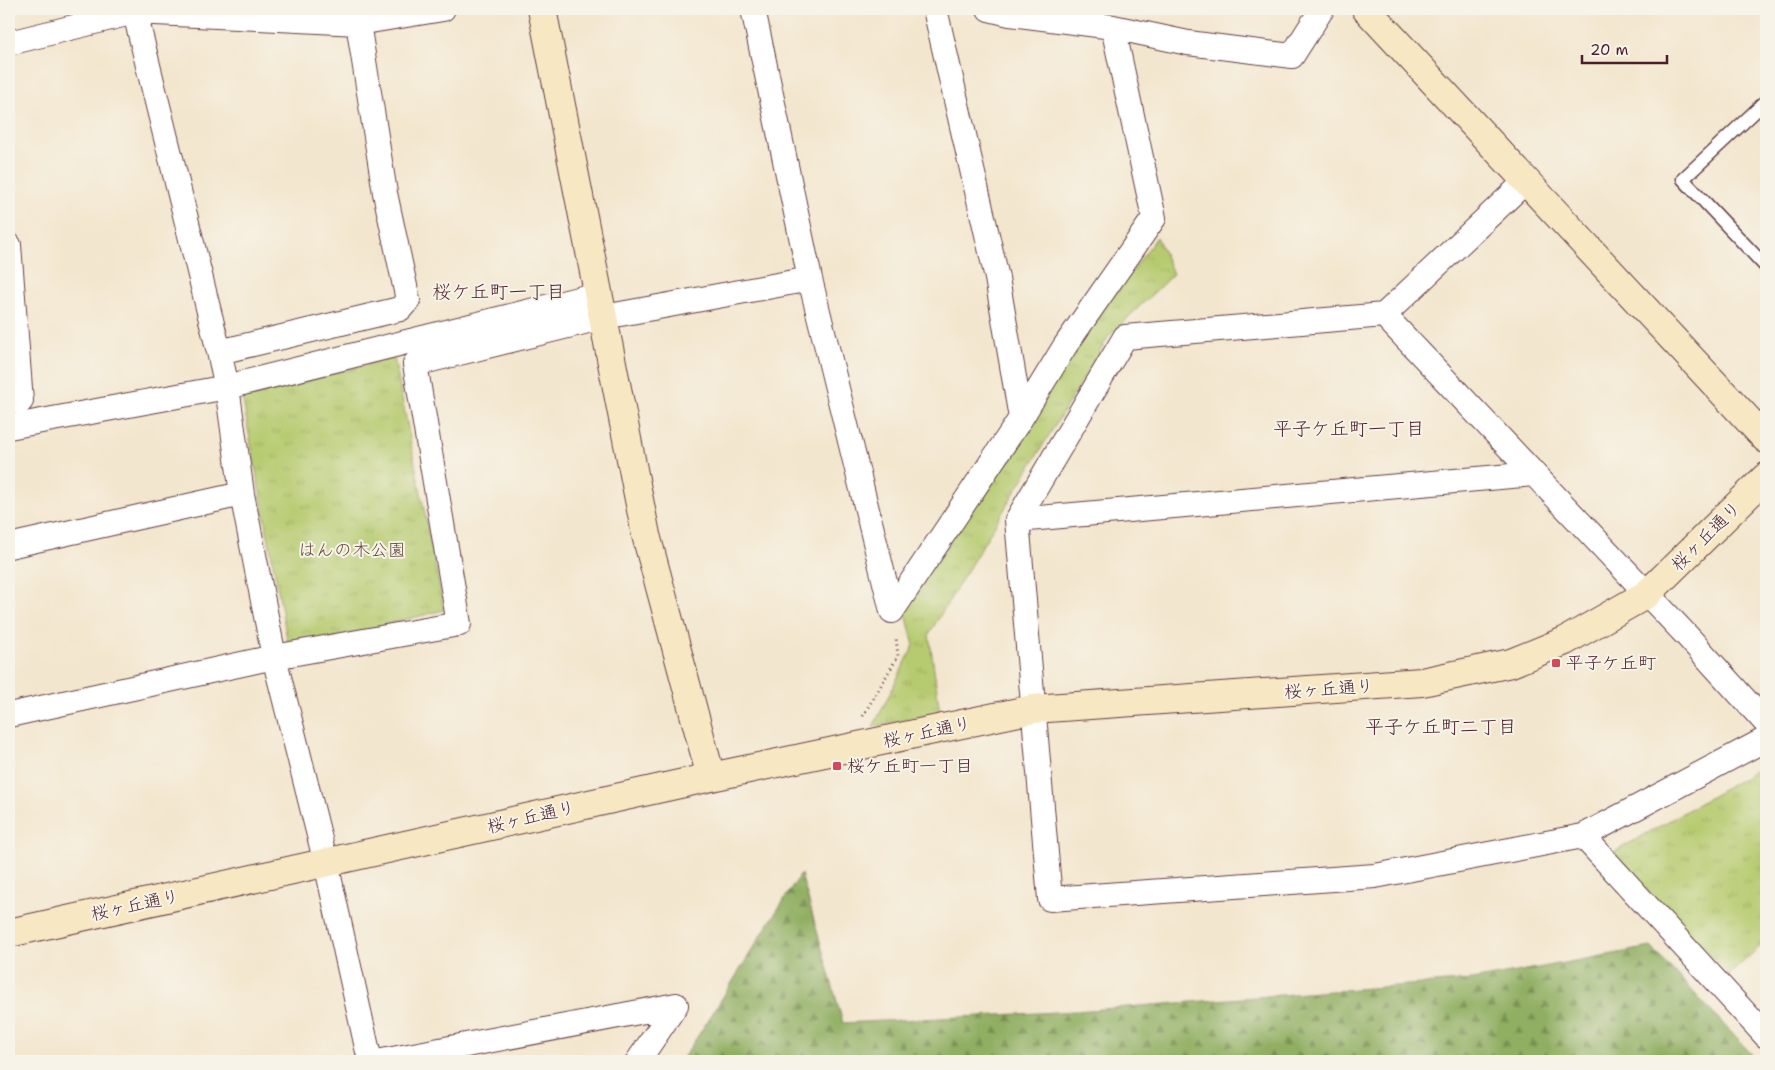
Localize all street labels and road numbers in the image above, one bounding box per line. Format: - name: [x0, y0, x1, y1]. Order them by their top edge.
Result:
- street label: 桜ヶ丘通り: [1666, 496, 1746, 576]
- street label: 桜ヶ丘通り: [1283, 674, 1375, 704]
- street label: 桜ヶ丘通り: [880, 711, 974, 753]
- street label: 桜ヶ丘通り: [484, 795, 578, 839]
- street label: 桜ヶ丘通り: [88, 884, 182, 926]

